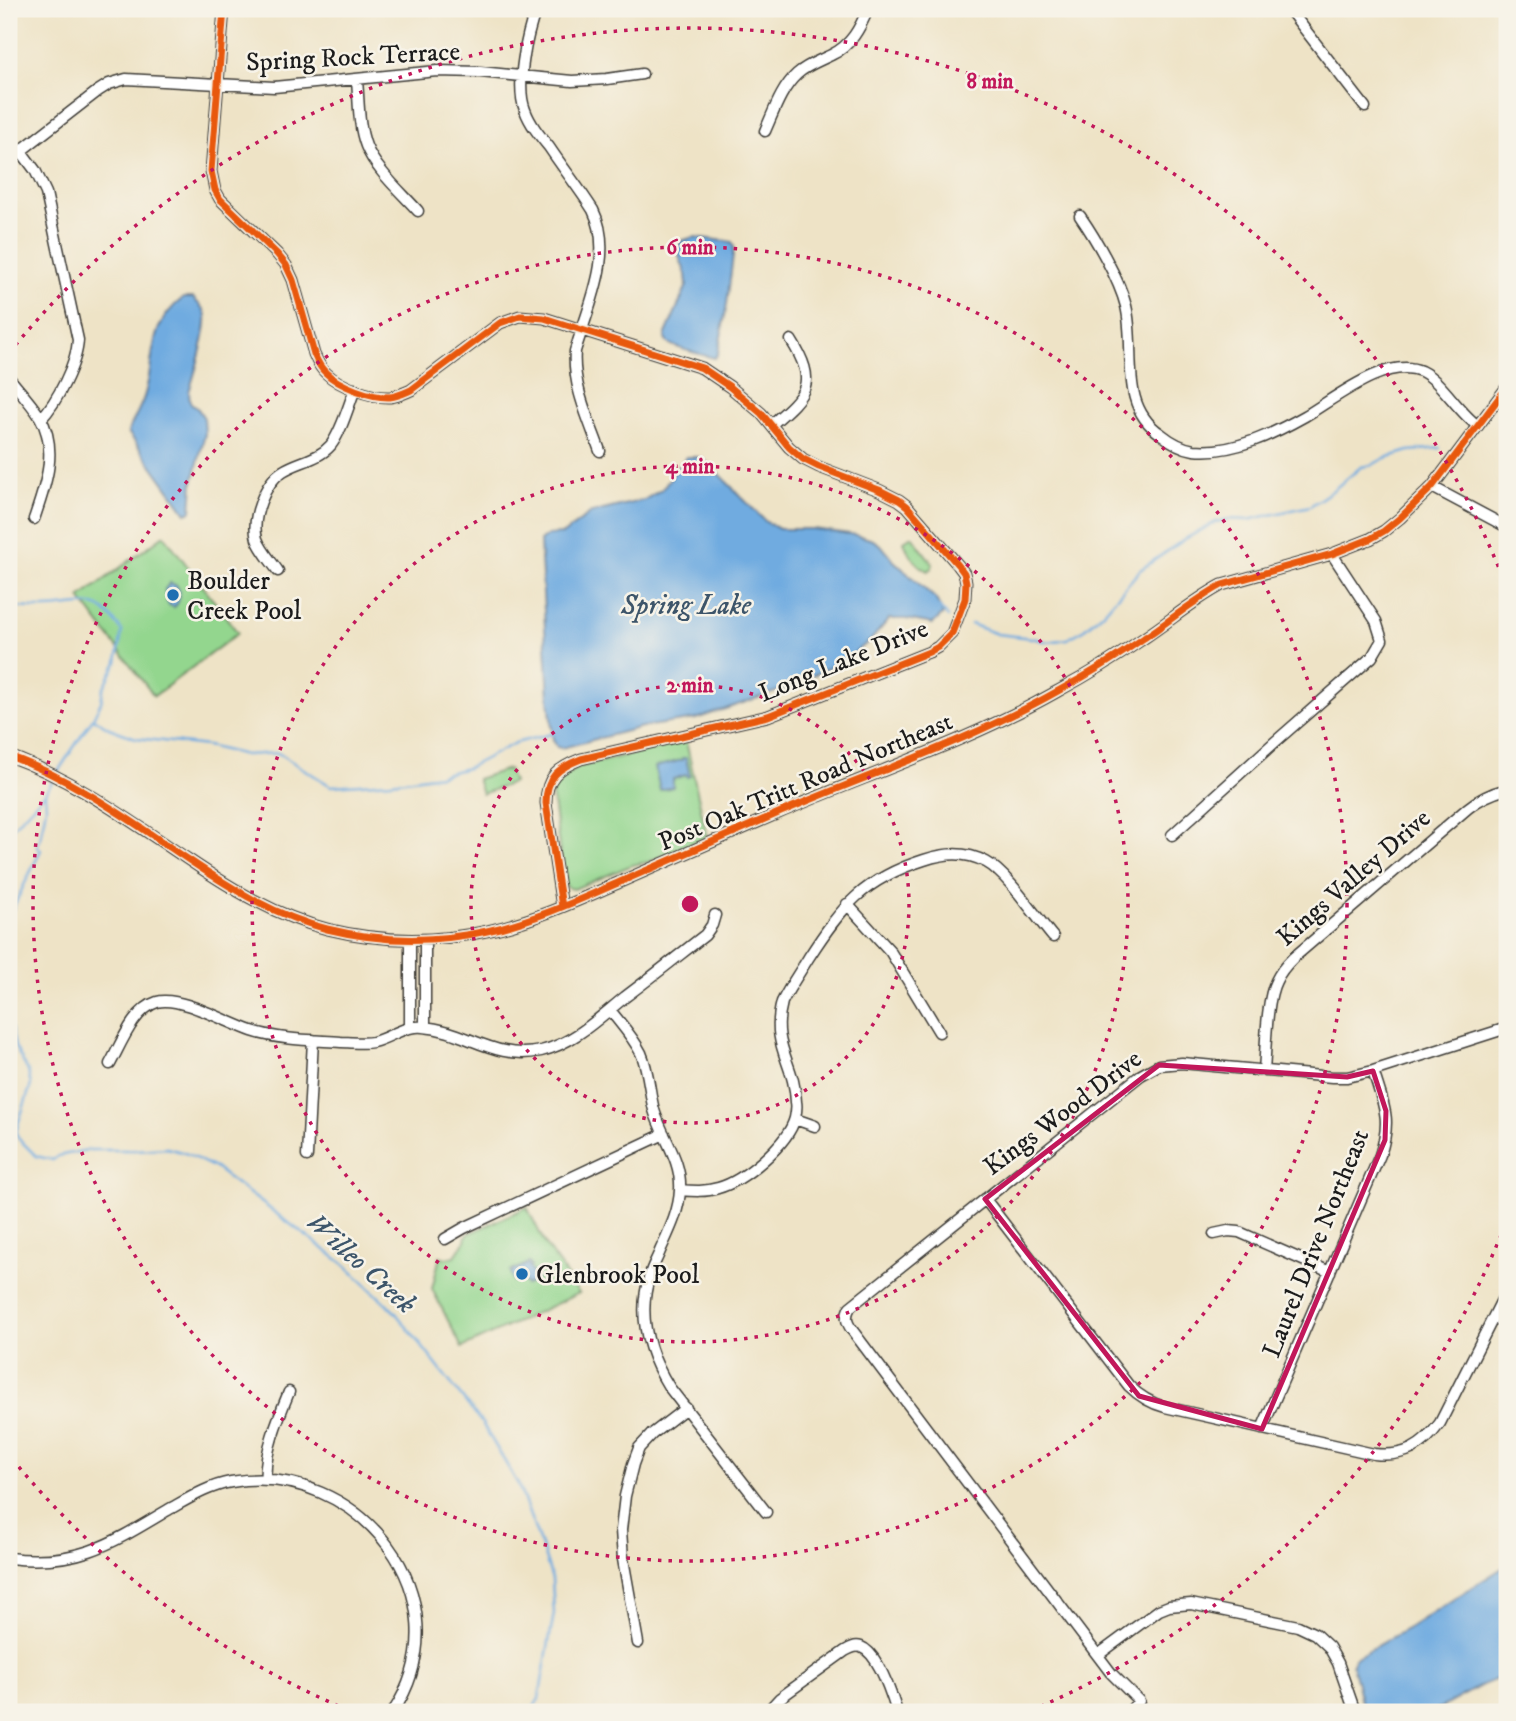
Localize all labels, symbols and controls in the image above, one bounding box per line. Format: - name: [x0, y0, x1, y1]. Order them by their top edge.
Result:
- street label: Spring Rock Terrace: [245, 35, 461, 80]
- text: 8 min: [966, 69, 1015, 95]
- text: 6 min: [666, 235, 715, 261]
- text: 4 min: [666, 454, 715, 480]
- place label: Boulder Creek Pool: [187, 565, 302, 628]
- marker: Boulder Creek Pool: [165, 587, 181, 603]
- water label: Spring Lake: [620, 588, 753, 623]
- street label: Long Lake Drive: [754, 612, 933, 710]
- text: 2 min: [667, 673, 715, 699]
- street label: Post Oak Tritt Road Northeast: [653, 705, 958, 859]
- street label: Kings Valley Drive: [1270, 802, 1438, 954]
- centre of rings: [678, 892, 702, 916]
- street label: Kings Wood Drive: [977, 1043, 1149, 1183]
- street label: Laurel Drive Northeast: [1256, 1125, 1377, 1363]
- water label: Willeo Creek: [299, 1205, 423, 1322]
- place label: Glenbrook Pool: [536, 1259, 699, 1292]
- marker: Glenbrook Pool: [514, 1266, 530, 1282]

